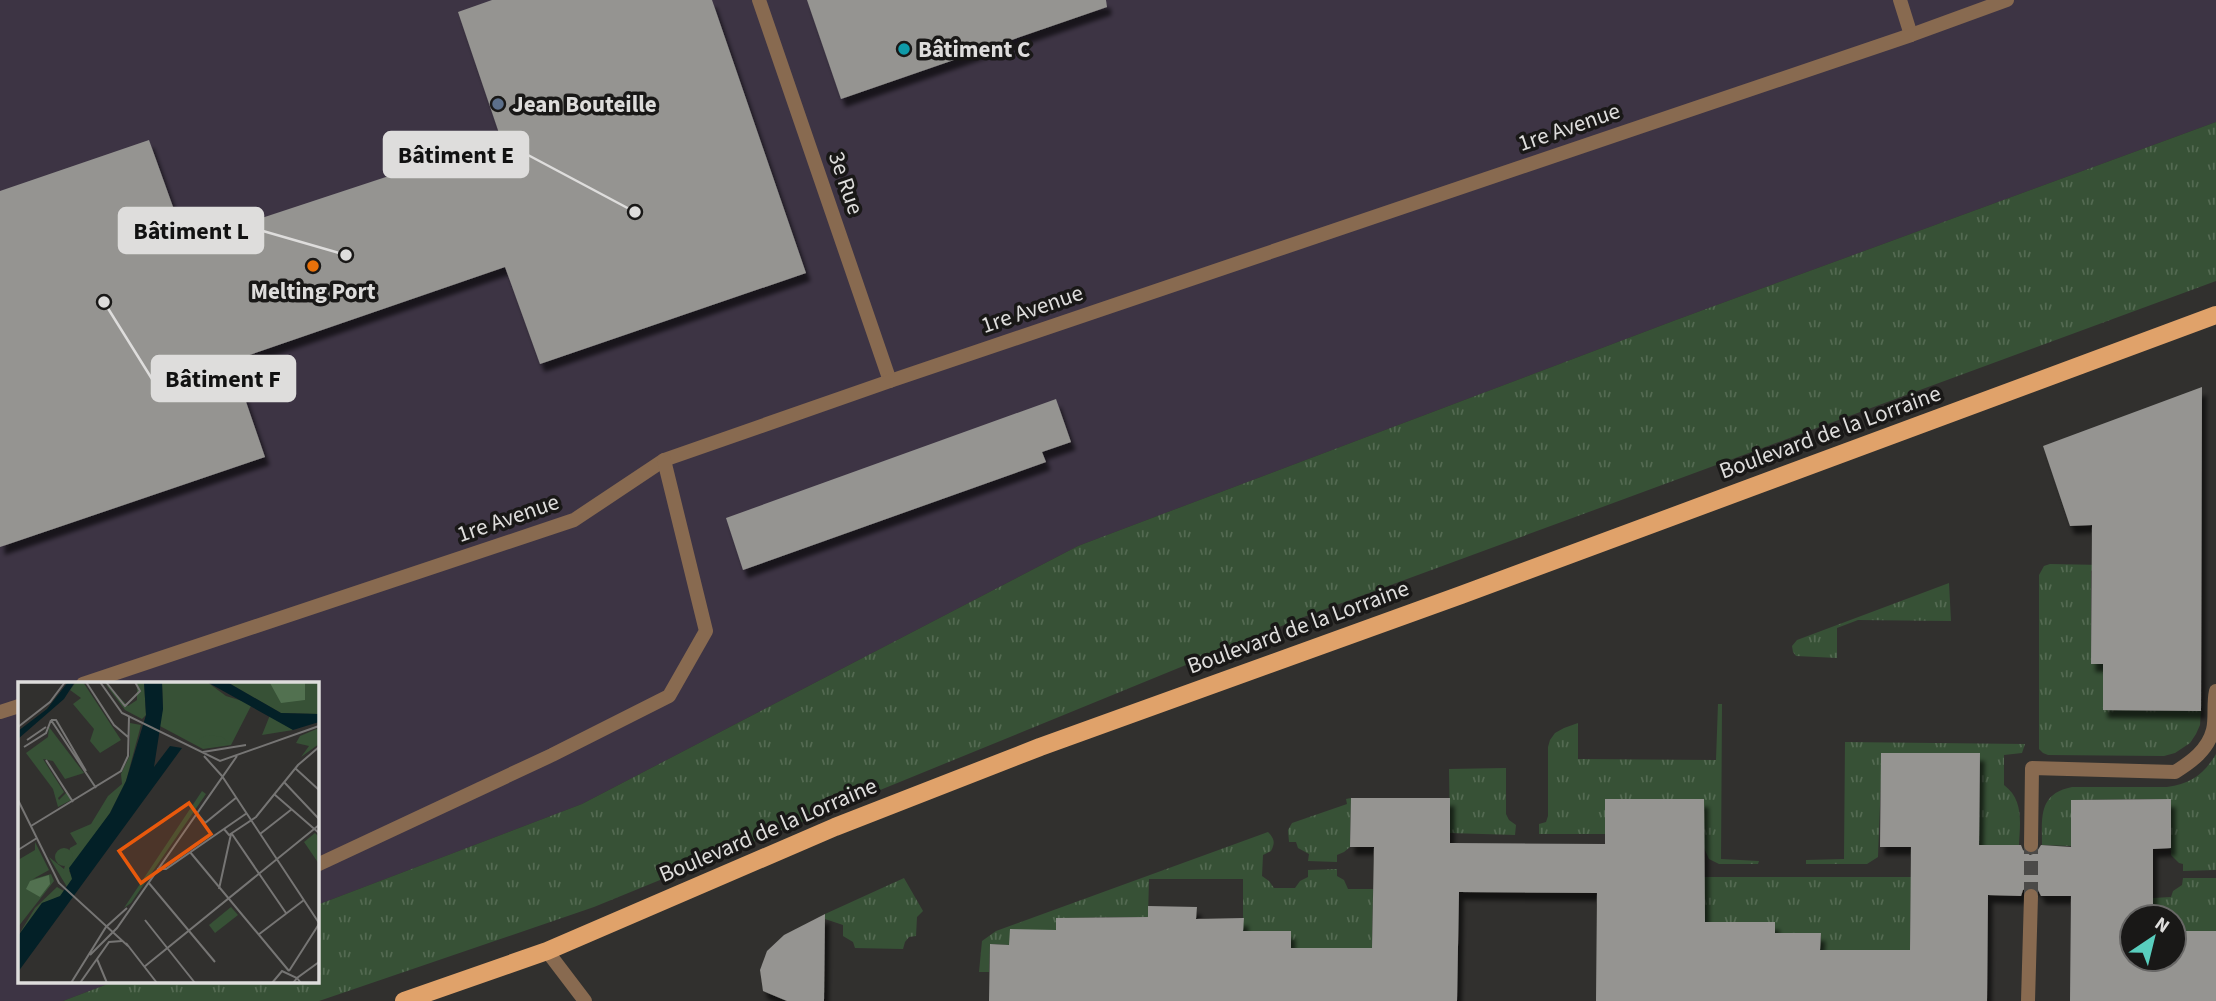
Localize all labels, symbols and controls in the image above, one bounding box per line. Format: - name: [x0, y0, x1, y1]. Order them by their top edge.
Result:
- place label: Bâtiment C: [918, 33, 1030, 66]
- marker: Bâtiment C: [896, 41, 912, 57]
- place label: Jean Bouteille: [512, 88, 657, 121]
- street label: 1re Avenue: [1513, 94, 1625, 160]
- marker: Jean Bouteille: [490, 96, 506, 112]
- callout: Bâtiment E: [384, 132, 528, 177]
- text: Bâtiment E: [398, 138, 514, 173]
- street label: 3e Rue: [820, 147, 872, 219]
- callout: Bâtiment L: [119, 208, 263, 253]
- text: Bâtiment L: [133, 214, 249, 249]
- marker: Melting Port: [305, 258, 321, 274]
- place label: Melting Port: [250, 275, 376, 308]
- street label: 1re Avenue: [976, 276, 1088, 342]
- callout: Bâtiment F: [152, 356, 295, 401]
- text: Bâtiment F: [165, 362, 281, 397]
- street label: Boulevard de la Lorraine: [1715, 377, 1945, 487]
- street label: 1re Avenue: [452, 485, 564, 551]
- street label: Boulevard de la Lorraine: [1183, 572, 1413, 682]
- inset map: [18, 682, 318, 984]
- street label: Boulevard de la Lorraine: [654, 769, 882, 891]
- north arrow: [2118, 903, 2188, 973]
- text: N: [2149, 911, 2175, 940]

